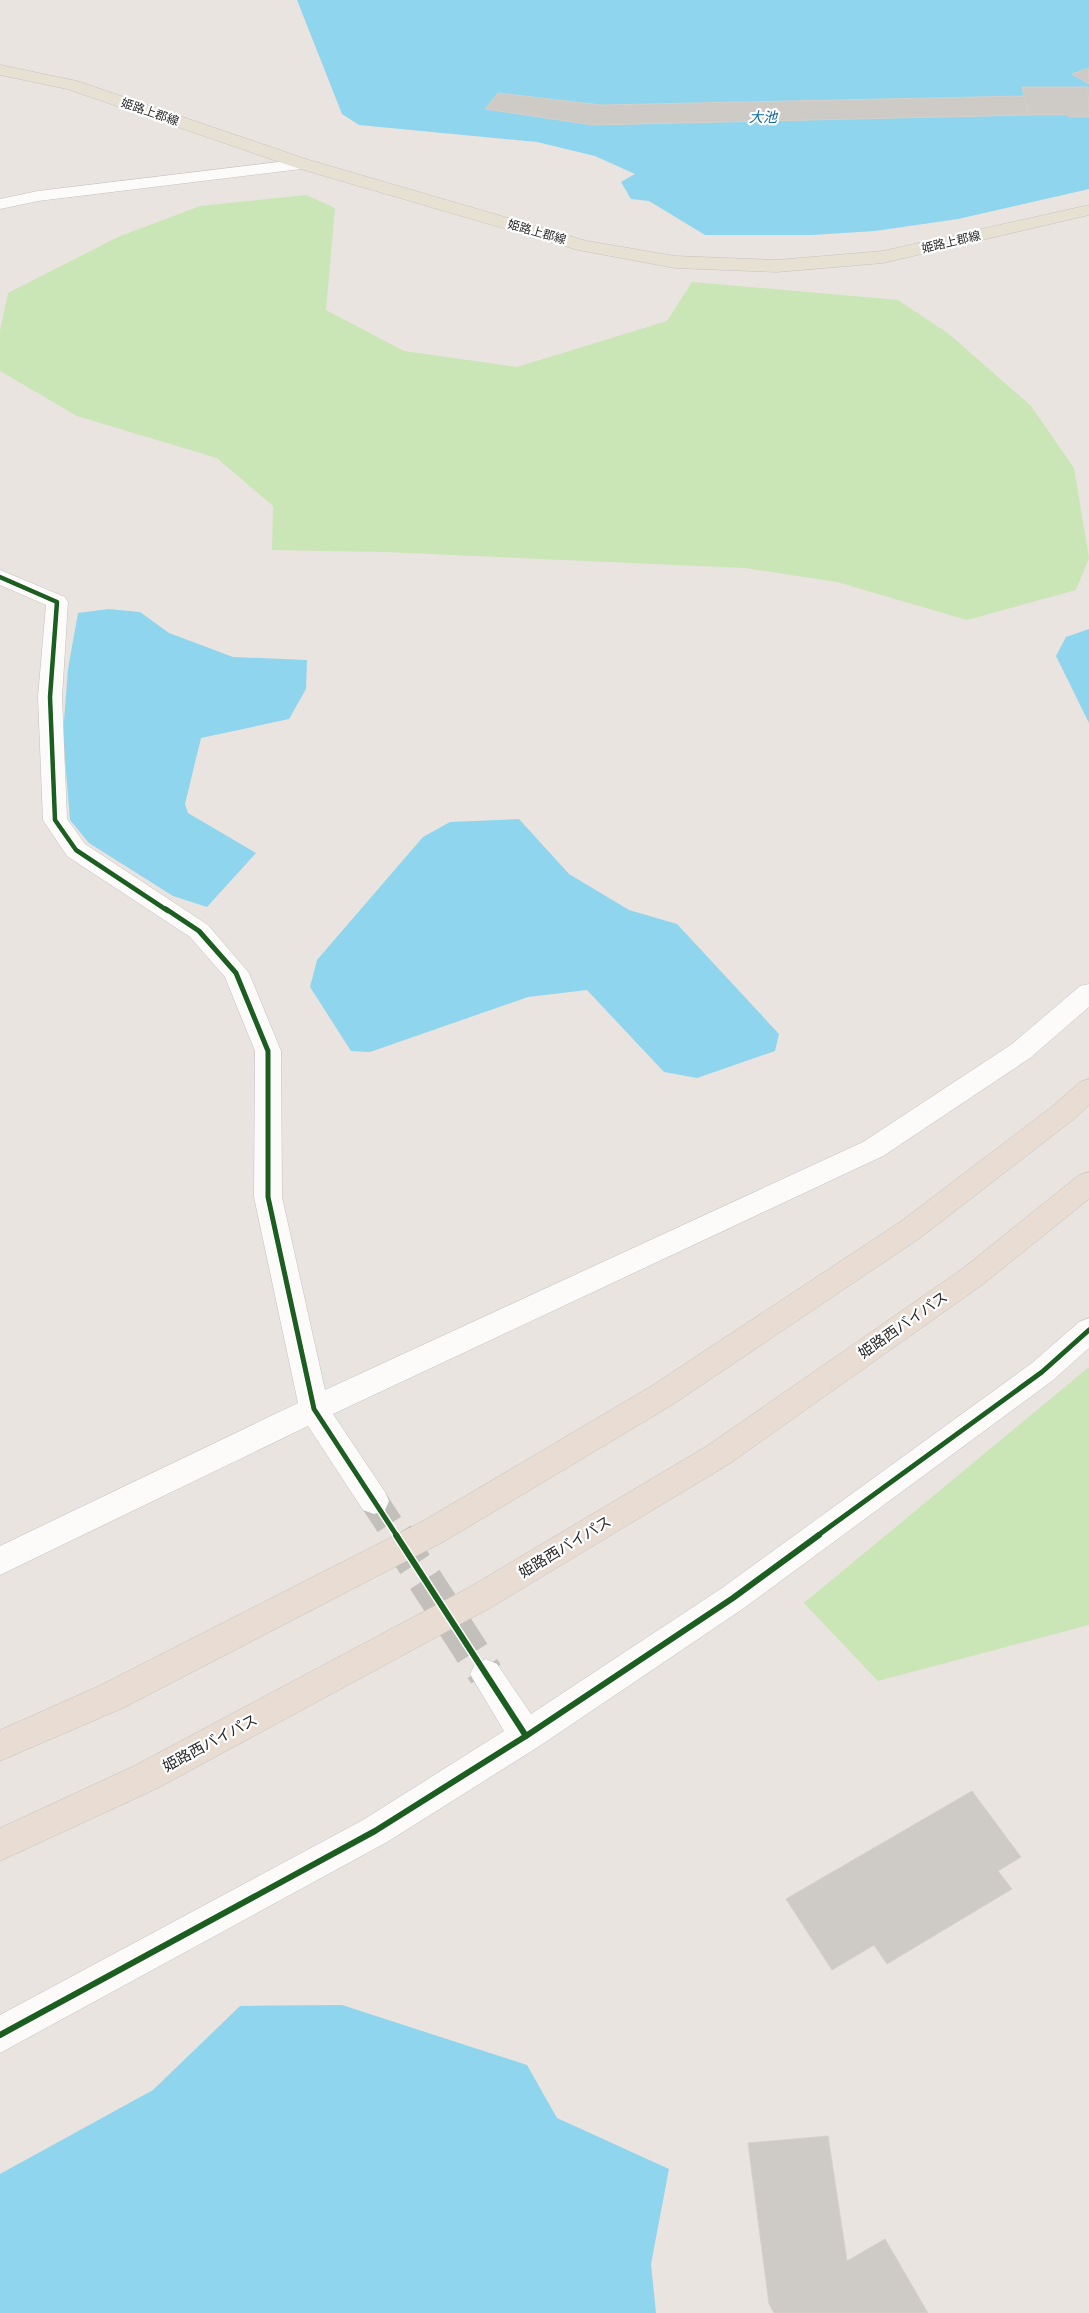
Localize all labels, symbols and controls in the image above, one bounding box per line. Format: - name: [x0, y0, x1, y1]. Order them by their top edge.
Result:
- street label: 姫路上郡線: [119, 95, 181, 129]
- water label: 大池: [749, 108, 779, 127]
- street label: 姫路上郡線: [506, 216, 568, 248]
- street label: 姫路上郡線: [920, 227, 982, 257]
- street label: 姫路西バイパス: [854, 1287, 952, 1363]
- street label: 姫路西バイパス: [515, 1511, 615, 1583]
- street label: 姫路西バイパス: [159, 1710, 261, 1776]

